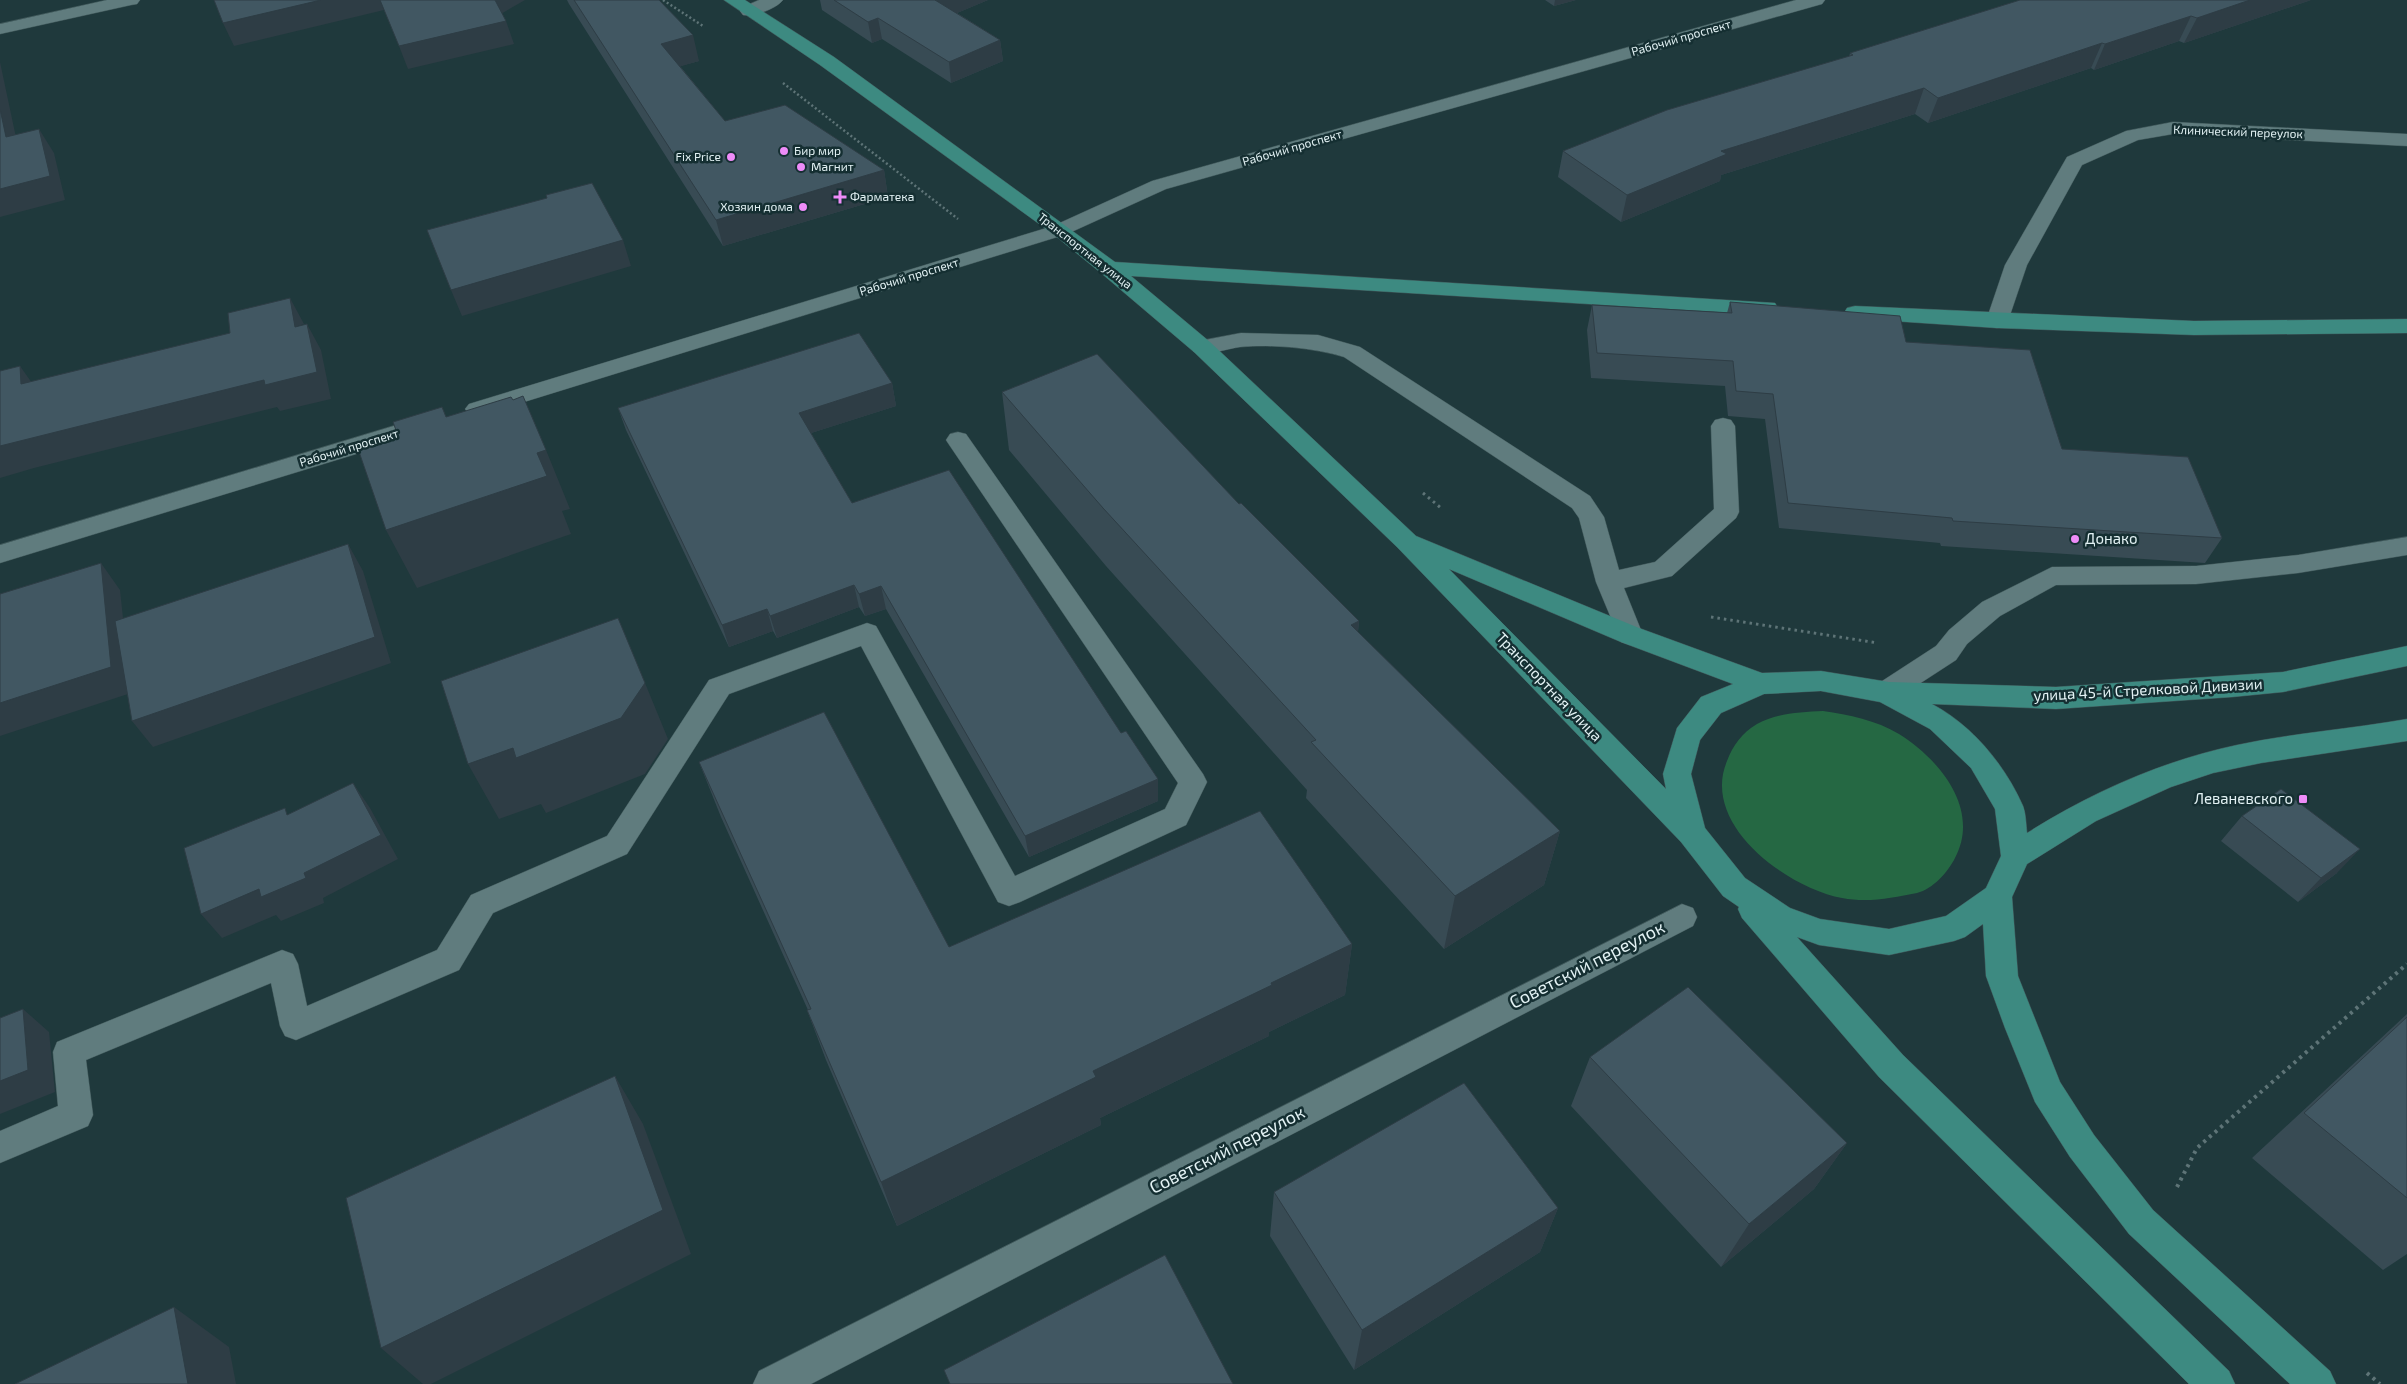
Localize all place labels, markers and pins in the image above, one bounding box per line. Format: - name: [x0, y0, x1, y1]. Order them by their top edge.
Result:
- place label: Бир мир: [794, 143, 841, 157]
- marker: Бир мир: [778, 145, 790, 157]
- place label: Fix Price: [675, 149, 721, 163]
- marker: Fix Price: [725, 151, 737, 163]
- place label: Магнит: [811, 159, 854, 173]
- marker: Магнит: [795, 161, 807, 173]
- place label: Фарматека: [850, 189, 914, 203]
- marker: Фарматека: [834, 191, 846, 203]
- place label: Хозяин дома: [720, 199, 793, 213]
- marker: Хозяин дома: [797, 201, 809, 213]
- place label: Донако: [2085, 529, 2138, 547]
- marker: Донако: [2069, 533, 2081, 545]
- place label: Леваневского: [2194, 789, 2293, 807]
- marker: Леваневского: [2297, 793, 2309, 805]

